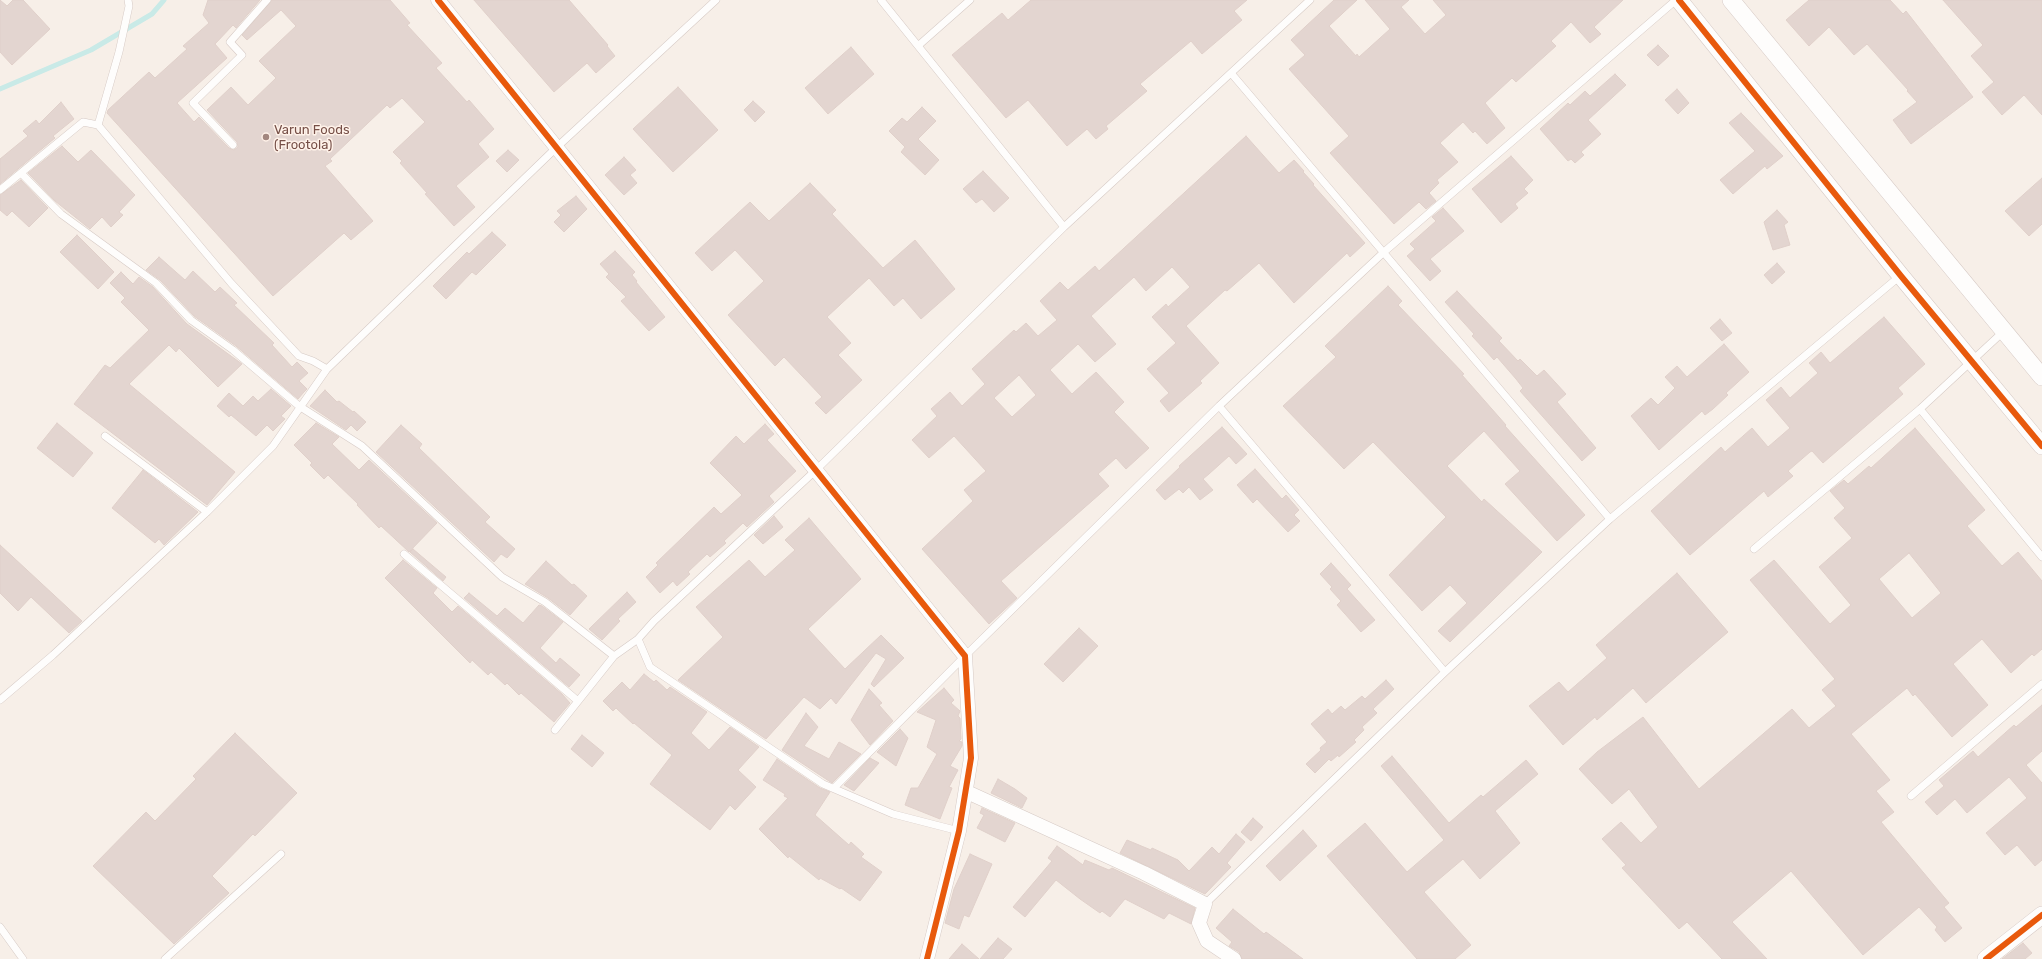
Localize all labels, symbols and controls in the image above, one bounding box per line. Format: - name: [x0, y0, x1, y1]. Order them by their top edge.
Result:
- place label: Varun Foods (Frootola): [274, 122, 350, 153]
- marker: Varun Foods (Frootola): [261, 132, 271, 142]

